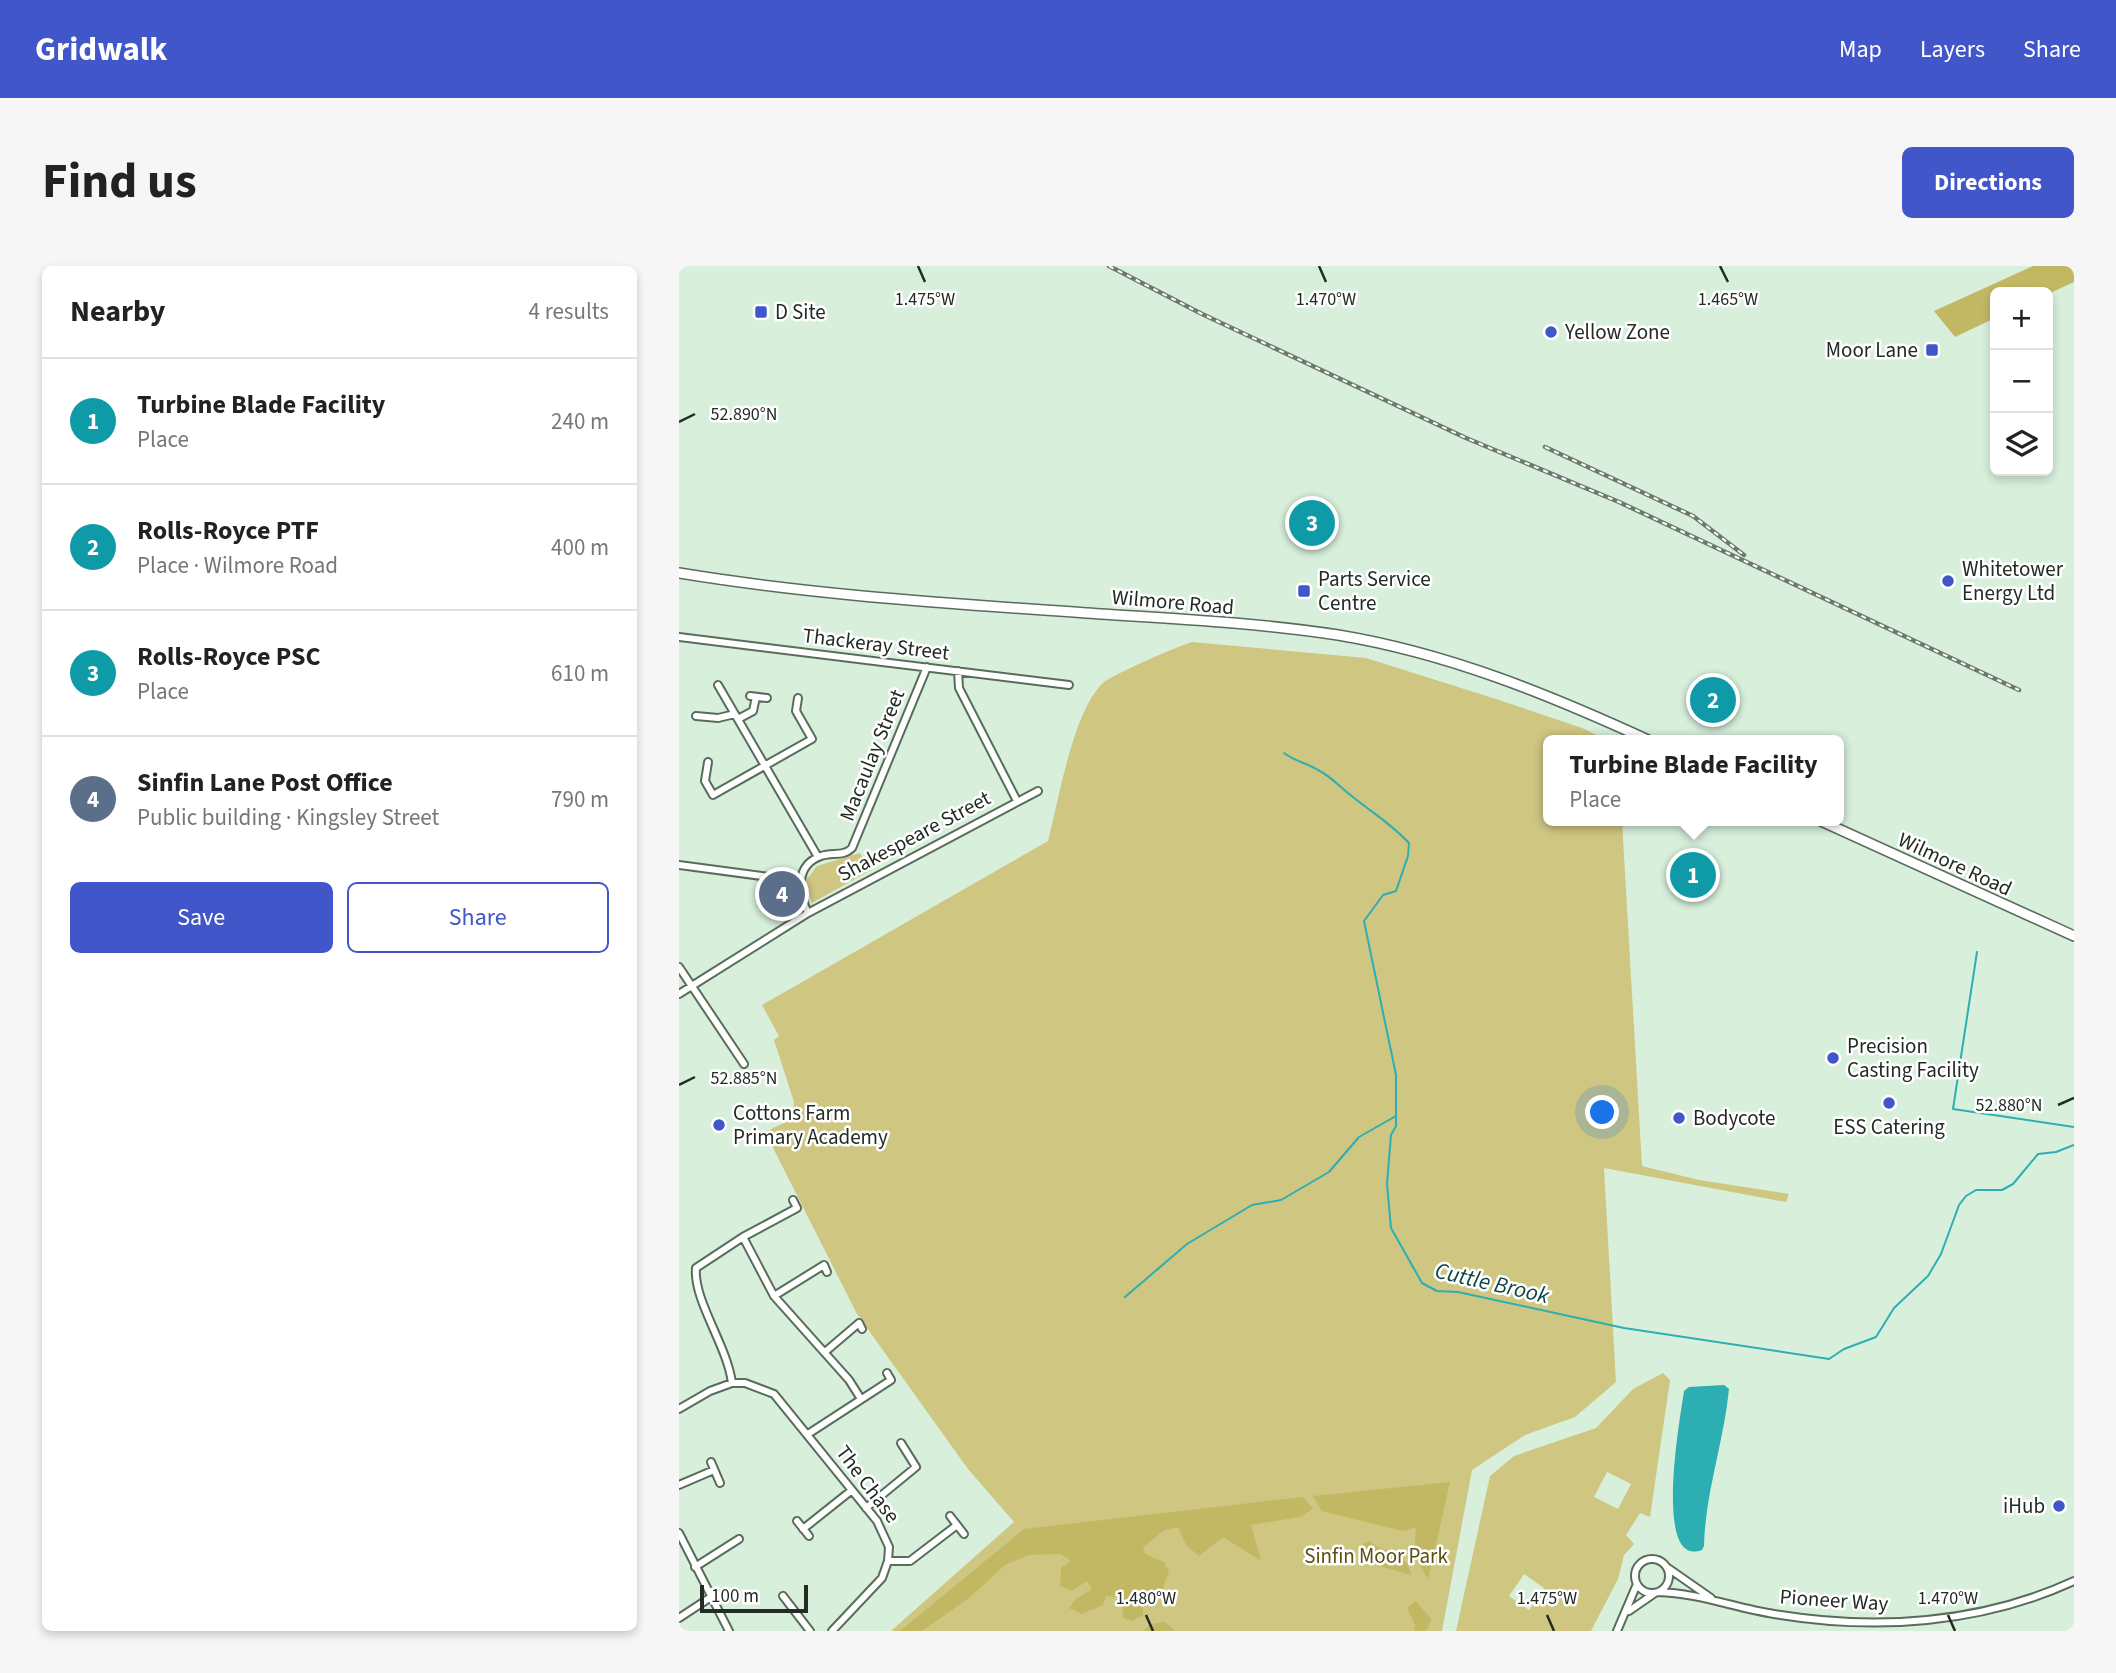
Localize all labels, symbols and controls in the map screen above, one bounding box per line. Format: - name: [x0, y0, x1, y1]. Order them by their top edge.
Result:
- text: Gridwalk: [35, 26, 167, 73]
- text: Map: [1839, 32, 1882, 67]
- text: Layers: [1920, 32, 1985, 67]
- text: Share: [2023, 32, 2081, 67]
- text: Find us: [42, 147, 197, 217]
- button: Directions: [1902, 147, 2074, 218]
- text: 1.475°W: [895, 287, 955, 312]
- text: 1.470°W: [1296, 287, 1356, 312]
- text: 1.465°W: [1698, 287, 1758, 312]
- map controls: [1990, 287, 2053, 476]
- button: +: [1990, 287, 2053, 350]
- text: Nearby: [70, 290, 165, 333]
- text: 4 results: [529, 295, 609, 328]
- place label: D Site: [775, 297, 826, 327]
- marker: D Site: [753, 304, 769, 320]
- place label: Yellow Zone: [1564, 317, 1670, 347]
- marker: Yellow Zone: [1543, 324, 1559, 340]
- place label: Moor Lane: [1826, 335, 1918, 365]
- marker: Moor Lane: [1924, 342, 1940, 358]
- button: −: [1990, 350, 2053, 413]
- text: Turbine Blade Facility: [137, 386, 385, 423]
- text: 52.890°N: [711, 402, 777, 427]
- text: 1: [87, 405, 99, 438]
- text: 240 m: [551, 405, 609, 438]
- button: layers: [1990, 413, 2053, 476]
- text: Place: [137, 423, 189, 456]
- pin: 3: [1289, 497, 1335, 549]
- text: Rolls-Royce PTF: [137, 512, 319, 549]
- text: 2: [87, 531, 99, 564]
- text: 400 m: [551, 531, 609, 564]
- text: Place · Wilmore Road: [137, 549, 338, 582]
- place label: Whitetower Energy Ltd: [1962, 554, 2064, 608]
- place label: Parts Service Centre: [1318, 564, 1431, 618]
- marker: Whitetower Energy Ltd: [1940, 573, 1956, 589]
- street label: Wilmore Road: [1111, 582, 1235, 622]
- marker: Parts Service Centre: [1296, 583, 1312, 599]
- street label: Thackeray Street: [801, 620, 951, 668]
- text: Rolls-Royce PSC: [137, 638, 321, 675]
- text: 3: [87, 657, 99, 690]
- text: 610 m: [551, 657, 609, 690]
- pin: 2: [1690, 674, 1736, 726]
- text: Place: [137, 675, 189, 708]
- street label: Macaulay Street: [832, 685, 912, 825]
- popup: [1543, 735, 1844, 826]
- text: Turbine Blade Facility: [1569, 746, 1818, 783]
- text: Sinfin Lane Post Office: [137, 764, 393, 801]
- text: 4: [87, 783, 99, 816]
- text: 790 m: [551, 783, 609, 816]
- street label: Shakespeare Street: [832, 783, 996, 889]
- text: Place: [1569, 783, 1621, 816]
- text: Public building · Kingsley Street: [137, 801, 439, 834]
- street label: Wilmore Road: [1893, 825, 2017, 903]
- pin: 1: [1670, 849, 1716, 901]
- pin: 4: [759, 868, 805, 920]
- button: Save: [70, 882, 333, 953]
- button: Share: [347, 882, 609, 953]
- place label: Precision Casting Facility: [1847, 1031, 1979, 1085]
- marker: Precision Casting Facility: [1825, 1050, 1841, 1066]
- text: 52.885°N: [711, 1066, 777, 1091]
- text: 52.880°N: [1976, 1093, 2042, 1118]
- your location: [1585, 1095, 1619, 1129]
- marker: ESS Catering: [1881, 1095, 1897, 1111]
- place label: Cottons Farm Primary Academy: [733, 1098, 888, 1152]
- place label: Bodycote: [1693, 1103, 1776, 1133]
- marker: Bodycote: [1671, 1110, 1687, 1126]
- place label: ESS Catering: [1833, 1112, 1945, 1142]
- marker: Cottons Farm Primary Academy: [711, 1117, 727, 1133]
- water label: Cuttle Brook: [1432, 1254, 1553, 1312]
- street label: The Chase: [829, 1439, 907, 1529]
- place label: iHub: [2003, 1491, 2045, 1521]
- marker: iHub: [2051, 1498, 2067, 1514]
- park label: Sinfin Moor Park: [1304, 1541, 1448, 1571]
- street label: Pioneer Way: [1779, 1581, 1890, 1619]
- scale bar: [700, 1582, 809, 1614]
- text: 100 m: [711, 1583, 759, 1610]
- text: 1.480°W: [1116, 1586, 1176, 1611]
- text: 1.475°W: [1517, 1586, 1577, 1611]
- text: 1.470°W: [1918, 1586, 1978, 1611]

